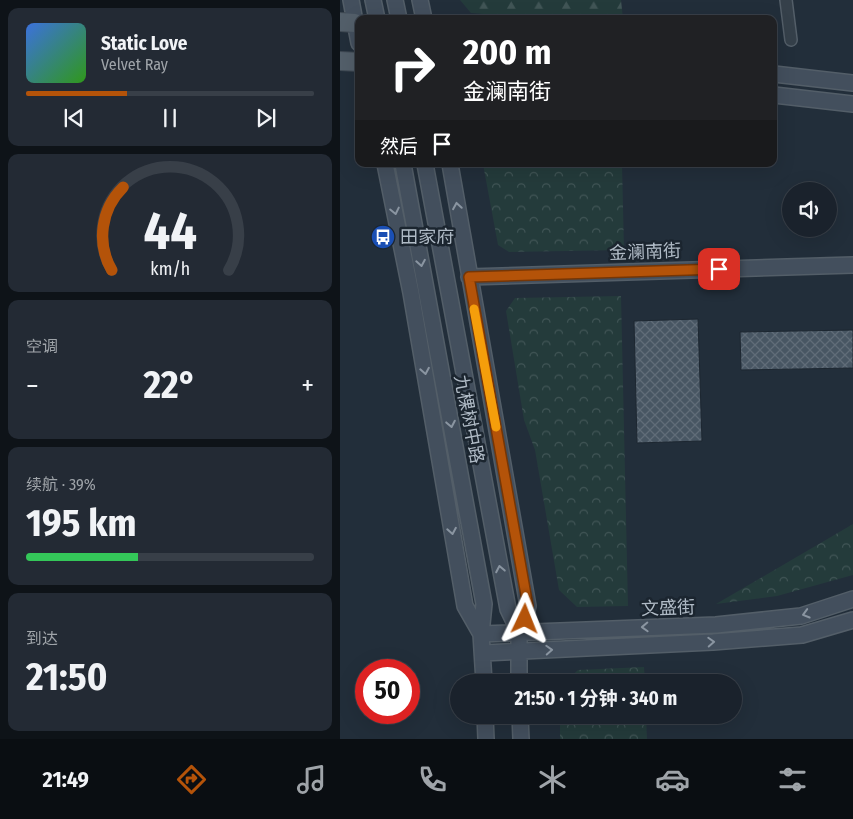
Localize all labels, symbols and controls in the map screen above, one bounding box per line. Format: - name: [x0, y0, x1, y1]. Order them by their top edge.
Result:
- text: 200 m: [463, 31, 551, 73]
- text: Static Love: [101, 32, 188, 55]
- icon: right: [380, 35, 445, 100]
- text: Velvet Ray: [101, 55, 168, 74]
- text: 金澜南街: [463, 78, 551, 105]
- icon: previous: [60, 104, 88, 132]
- icon: pause: [156, 104, 184, 132]
- icon: next: [252, 104, 280, 132]
- icon: arrive: [428, 130, 456, 158]
- text: 然后: [380, 135, 418, 158]
- map controls: [782, 182, 837, 237]
- button: sound: [782, 182, 837, 237]
- text: 44: [143, 200, 197, 263]
- one-way arrow: [452, 202, 462, 211]
- one-way arrow: [389, 207, 400, 216]
- bus stop icon: 田家府: [370, 224, 396, 250]
- place label: 田家府: [400, 226, 454, 248]
- street label: 金澜南街: [609, 240, 681, 264]
- pin: [698, 248, 740, 290]
- icon: arrive: [705, 255, 733, 283]
- text: km/h: [150, 258, 190, 280]
- one-way arrow: [415, 259, 425, 268]
- text: 空调: [26, 337, 58, 356]
- text: 22°: [143, 362, 196, 408]
- one-way arrow: [419, 367, 429, 376]
- text: −: [26, 369, 39, 402]
- text: +: [301, 369, 314, 402]
- street label: 九棵树中路: [450, 373, 488, 465]
- one-way arrow: [445, 419, 455, 428]
- text: 续航 · 39%: [26, 475, 96, 494]
- text: 195 km: [26, 500, 137, 546]
- one-way arrow: [447, 527, 457, 536]
- one-way arrow: [496, 565, 506, 573]
- position arrow: [498, 592, 550, 644]
- street label: 文盛街: [641, 596, 695, 620]
- one-way arrow: [803, 608, 811, 618]
- one-way arrow: [641, 622, 649, 633]
- text: 到达: [26, 629, 58, 648]
- one-way arrow: [708, 636, 716, 647]
- one-way arrow: [545, 644, 553, 655]
- text: 21:50: [26, 654, 107, 700]
- speed limit sign: 50: [355, 659, 420, 724]
- text: 21:50 · 1 分钟 · 340 m: [515, 687, 677, 710]
- icon: directions: [174, 762, 209, 797]
- icon: music: [294, 762, 329, 797]
- icon: phone: [415, 762, 450, 797]
- icon: climate: [535, 762, 570, 797]
- icon: car: [655, 762, 690, 797]
- icon: filters: [775, 762, 810, 797]
- text: 21:49: [43, 766, 89, 793]

